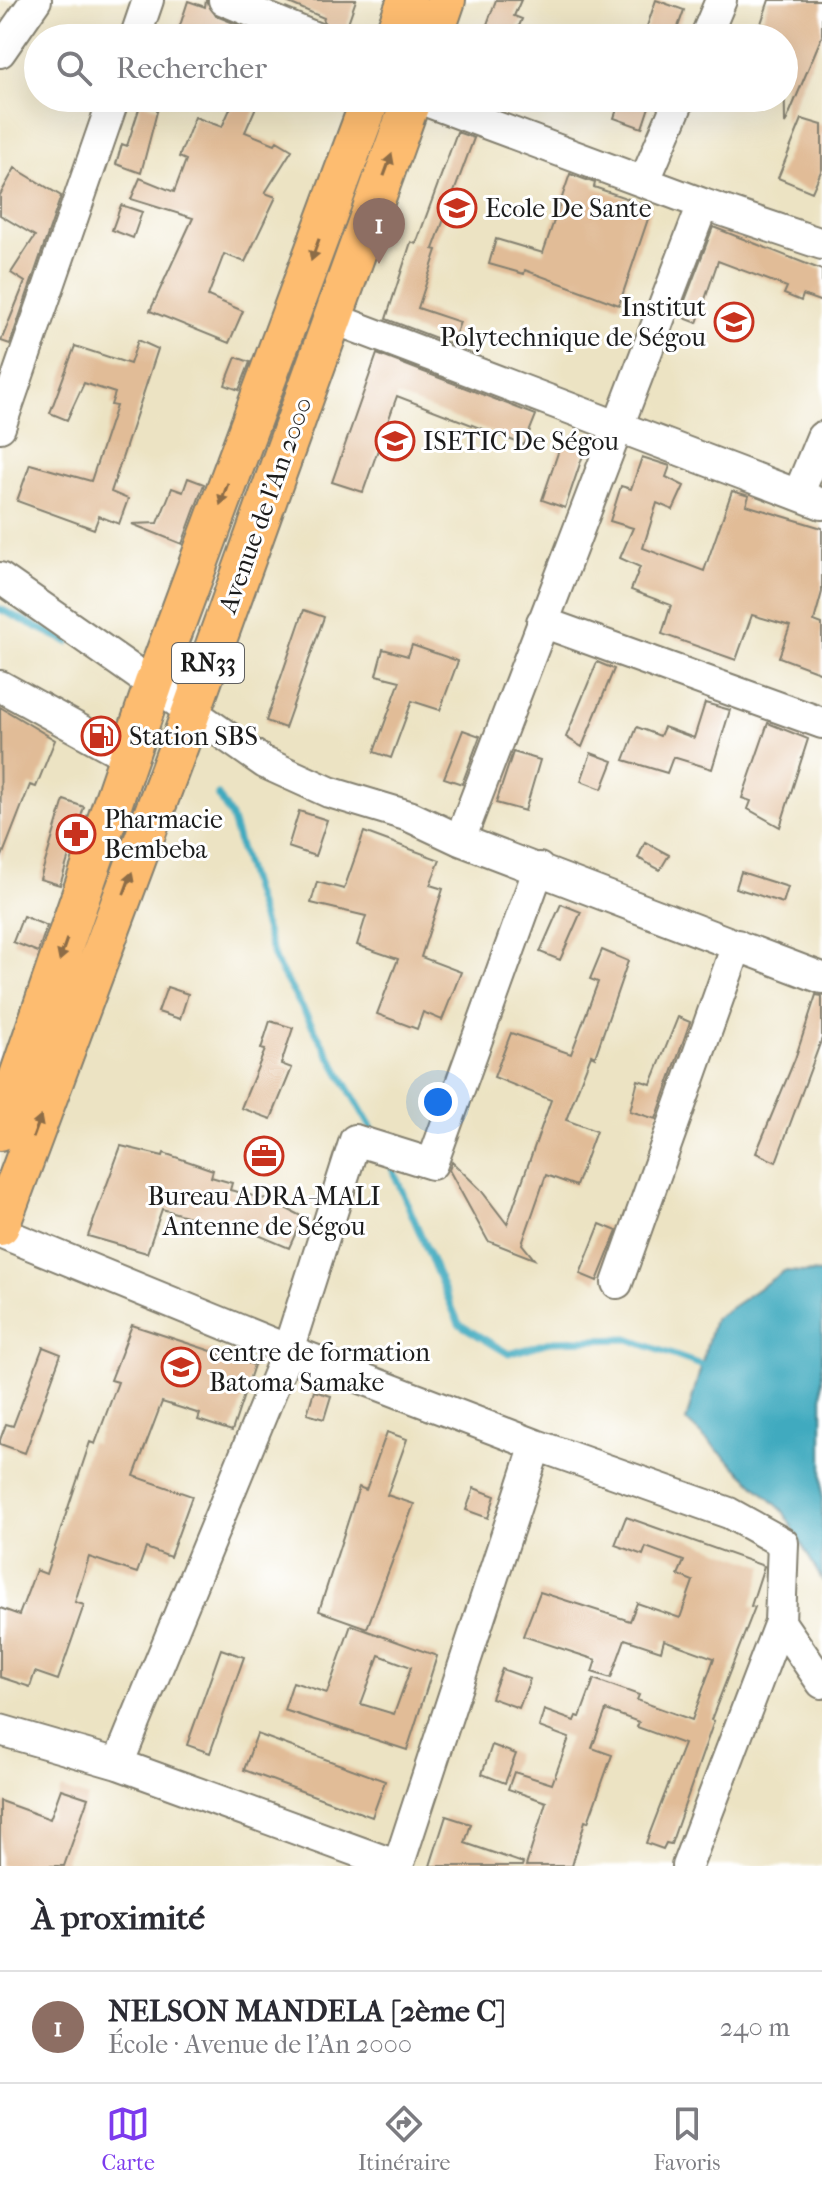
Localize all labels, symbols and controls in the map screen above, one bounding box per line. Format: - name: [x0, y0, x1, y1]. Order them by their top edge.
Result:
- search box: [24, 24, 798, 112]
- icon: search: [52, 46, 96, 90]
- text: Rechercher: [116, 51, 267, 86]
- one-way arrow: [382, 153, 394, 177]
- school or university icon: Ecole De Sante: [436, 187, 478, 229]
- place label: Ecole De Sante: [485, 193, 652, 224]
- pin: 1: [353, 198, 405, 264]
- one-way arrow: [308, 238, 320, 262]
- place label: Institut Polytechnique de Ségou: [440, 292, 707, 353]
- school or university icon: Institut Polytechnique de Ségou: [713, 301, 755, 343]
- street label: Avenue de l'An 2000: [212, 393, 319, 618]
- school or university icon: ISETIC De Ségou: [374, 420, 416, 462]
- place label: ISETIC De Ségou: [423, 426, 619, 457]
- one-way arrow: [217, 482, 230, 506]
- road number: RN33: [172, 643, 244, 683]
- fuel station icon: Station SBS: [80, 715, 122, 757]
- place label: Station SBS: [129, 721, 258, 752]
- place label: Pharmacie Bembeba: [104, 804, 223, 865]
- pharmacy icon: Pharmacie Bembeba: [55, 813, 97, 855]
- one-way arrow: [122, 871, 135, 895]
- one-way arrow: [56, 938, 68, 962]
- your location: [418, 1082, 458, 1122]
- one-way arrow: [31, 1115, 44, 1139]
- office icon: Bureau ADRA-MALI Antenne de Ségou: [243, 1135, 285, 1177]
- place label: Bureau ADRA-MALI Antenne de Ségou: [148, 1181, 380, 1242]
- place label: centre de formation Batoma Samake: [209, 1337, 430, 1398]
- school or university icon: centre de formation Batoma Samake: [160, 1346, 202, 1388]
- text: À proximité: [32, 1898, 205, 1938]
- text: NELSON MANDELA [2ème C]: [108, 1994, 506, 2029]
- text: 1: [53, 2012, 63, 2043]
- text: 240 m: [720, 2012, 790, 2043]
- text: École · Avenue de l'An 2000: [108, 2029, 412, 2060]
- tab: Carte: [102, 2102, 155, 2176]
- tab: Itinéraire: [358, 2102, 450, 2176]
- tab: Favoris: [653, 2102, 720, 2176]

